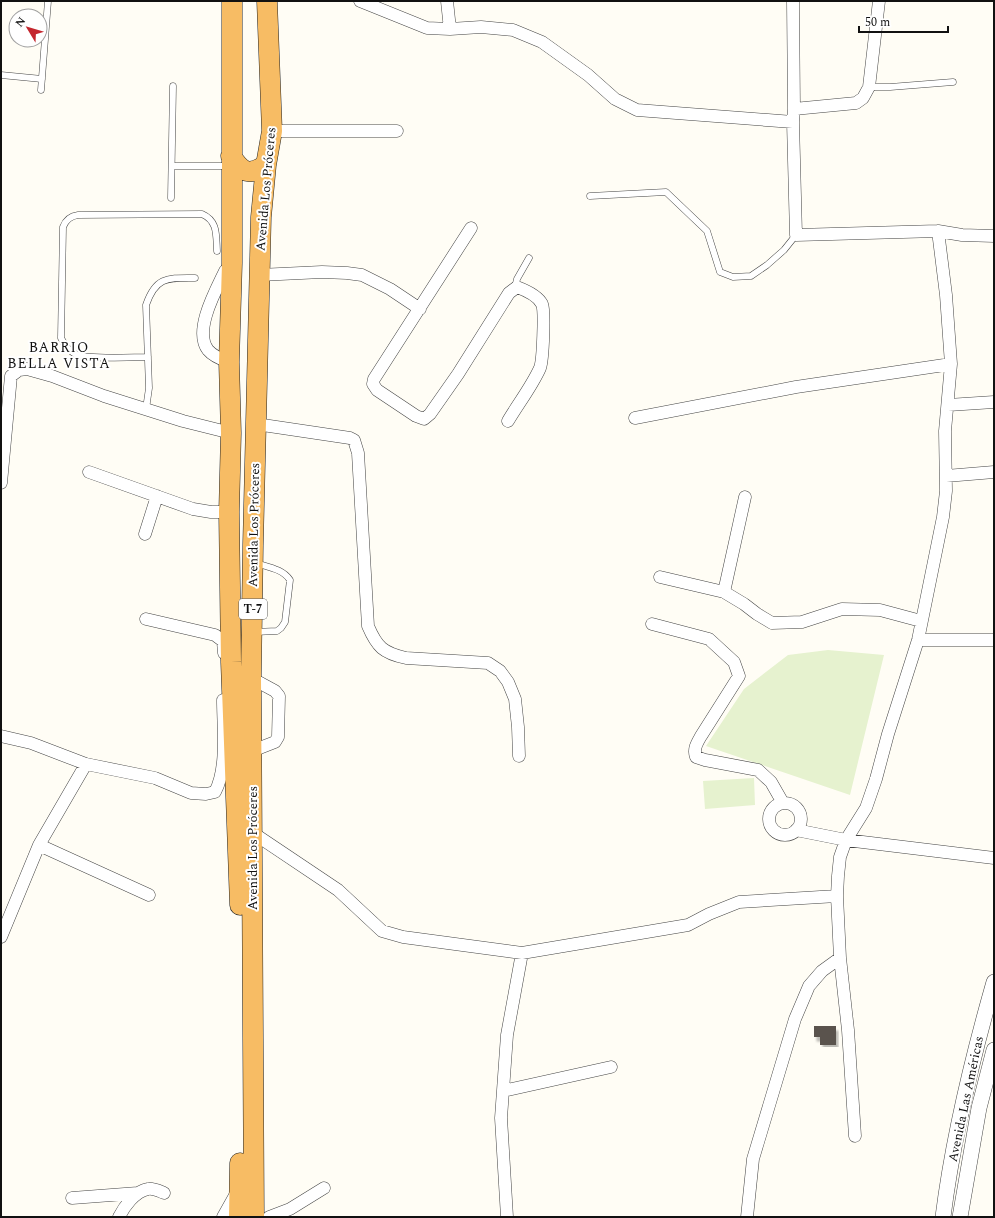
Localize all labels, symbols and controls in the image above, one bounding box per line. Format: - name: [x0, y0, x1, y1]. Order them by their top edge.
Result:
- north arrow: [8, 8, 48, 48]
- scale bar: [859, 8, 948, 34]
- text: N: [11, 13, 30, 31]
- text: 50 m: [865, 13, 890, 32]
- street label: Avenida Los Próceres: [251, 126, 281, 252]
- district label: BARRIO BELLA VISTA: [7, 337, 111, 374]
- street label: Avenida Los Próceres: [243, 463, 265, 587]
- road number: T-7: [239, 599, 267, 619]
- street label: Avenida Los Próceres: [243, 786, 263, 910]
- street label: Avenida Las Américas: [943, 1034, 989, 1164]

